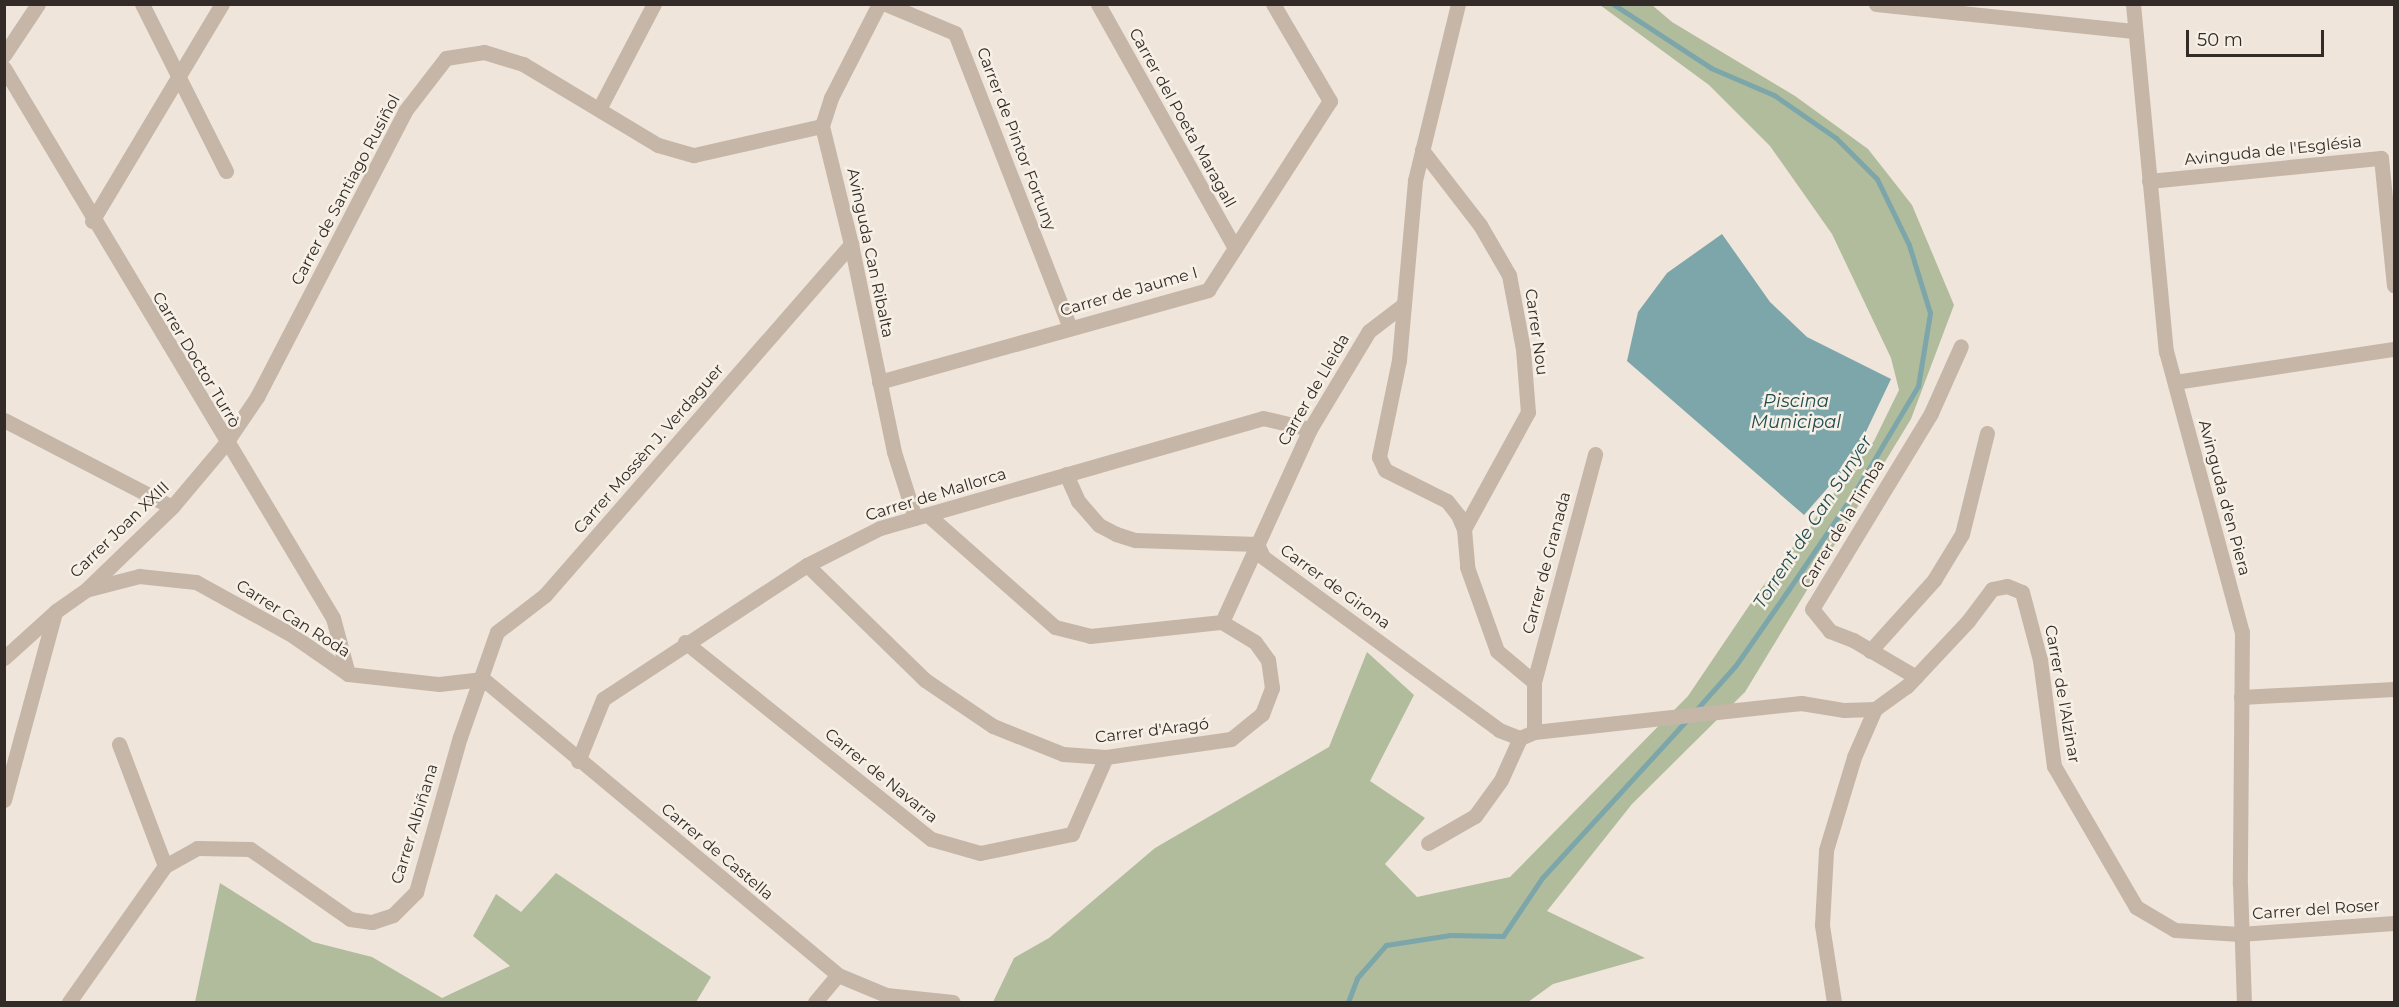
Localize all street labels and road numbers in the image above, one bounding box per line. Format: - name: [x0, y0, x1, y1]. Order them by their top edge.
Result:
- street label: Carrer del Poeta Maragall: [1125, 25, 1239, 211]
- street label: Carrer de Pintor Fortuny: [972, 45, 1060, 233]
- street label: Carrer de Santiago Rusiñol: [287, 91, 405, 289]
- street label: Avinguda de l'Església: [2183, 132, 2363, 170]
- street label: Avinguda Can Ribalta: [843, 167, 897, 339]
- street label: Carrer de Jaume I: [1058, 263, 1200, 321]
- street label: Carrer Nou: [1520, 287, 1552, 377]
- street label: Carrer Doctor Turrò: [148, 289, 244, 431]
- street label: Carrer de Lleida: [1274, 331, 1354, 449]
- street label: Carrer Mossèn J. Verdaguer: [570, 360, 728, 538]
- street label: Avinguda d'en Piera: [2194, 418, 2254, 578]
- street label: Carrer de la Timba: [1797, 456, 1889, 592]
- street label: Carrer de Mallorca: [863, 464, 1009, 526]
- street label: Carrer Joan XXIII: [66, 478, 174, 582]
- street label: Carrer de Granada: [1519, 490, 1575, 636]
- street label: Carrer de Girona: [1276, 541, 1394, 633]
- street label: Carrer Can Roda: [232, 576, 354, 662]
- street label: Carrer de l'Alzinar: [2040, 623, 2084, 765]
- street label: Carrer d'Aragó: [1094, 714, 1210, 748]
- street label: Carrer de Navarra: [821, 725, 941, 827]
- street label: Carrer Albiñana: [388, 761, 442, 887]
- street label: Carrer de Castella: [657, 799, 777, 905]
- street label: Carrer del Roser: [2252, 896, 2380, 924]

